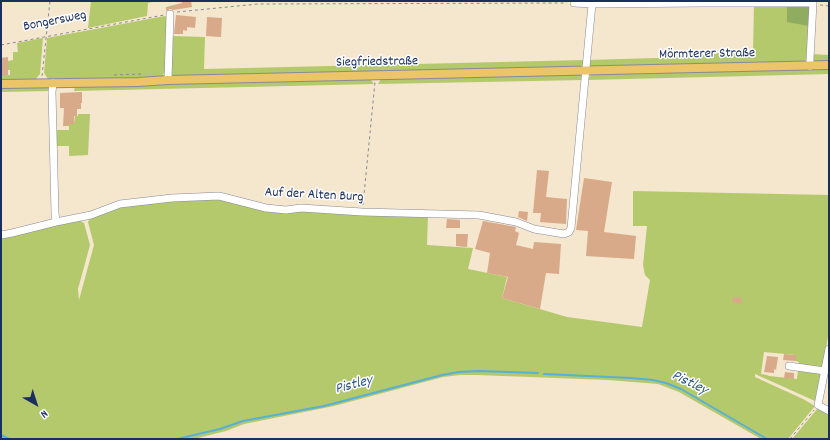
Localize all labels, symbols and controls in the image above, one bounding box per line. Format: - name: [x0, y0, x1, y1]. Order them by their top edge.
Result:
- street label: Bongersweg: [22, 8, 88, 36]
- street label: Mörmterer Straße: [659, 46, 755, 64]
- street label: Siegfriedstraße: [336, 54, 418, 72]
- street label: Auf der Alten Burg: [264, 185, 364, 207]
- water label: Pistley: [668, 368, 710, 400]
- water label: Pistley: [333, 372, 375, 400]
- north arrow: [16, 384, 56, 424]
- text: N: [36, 405, 51, 421]

